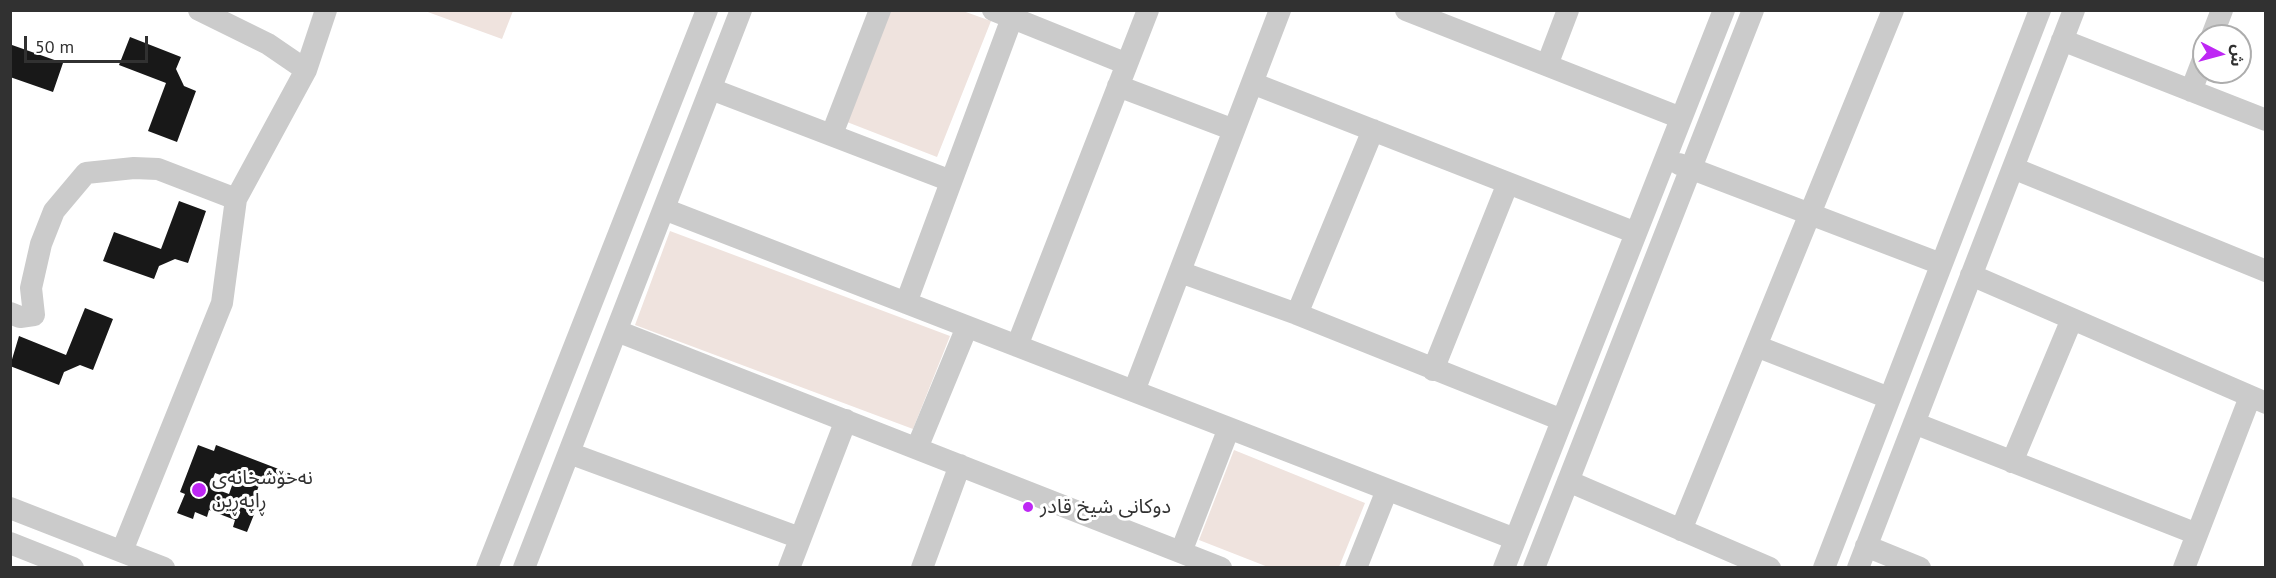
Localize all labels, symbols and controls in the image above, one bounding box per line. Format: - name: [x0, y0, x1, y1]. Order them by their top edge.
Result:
- scale bar: [27, 24, 152, 62]
- north arrow: [2192, 24, 2252, 84]
- text: 50 m: [35, 35, 74, 58]
- text: ش: [2227, 44, 2249, 68]
- place label: نەخۆشخانەی ڕاپەڕین: [212, 466, 313, 513]
- marker: نەخۆشخانەی ڕاپەڕین: [190, 481, 208, 499]
- place label: دوکانی شیخ قادر: [1040, 495, 1171, 519]
- marker: دوکانی شیخ قادر: [1021, 500, 1035, 514]

